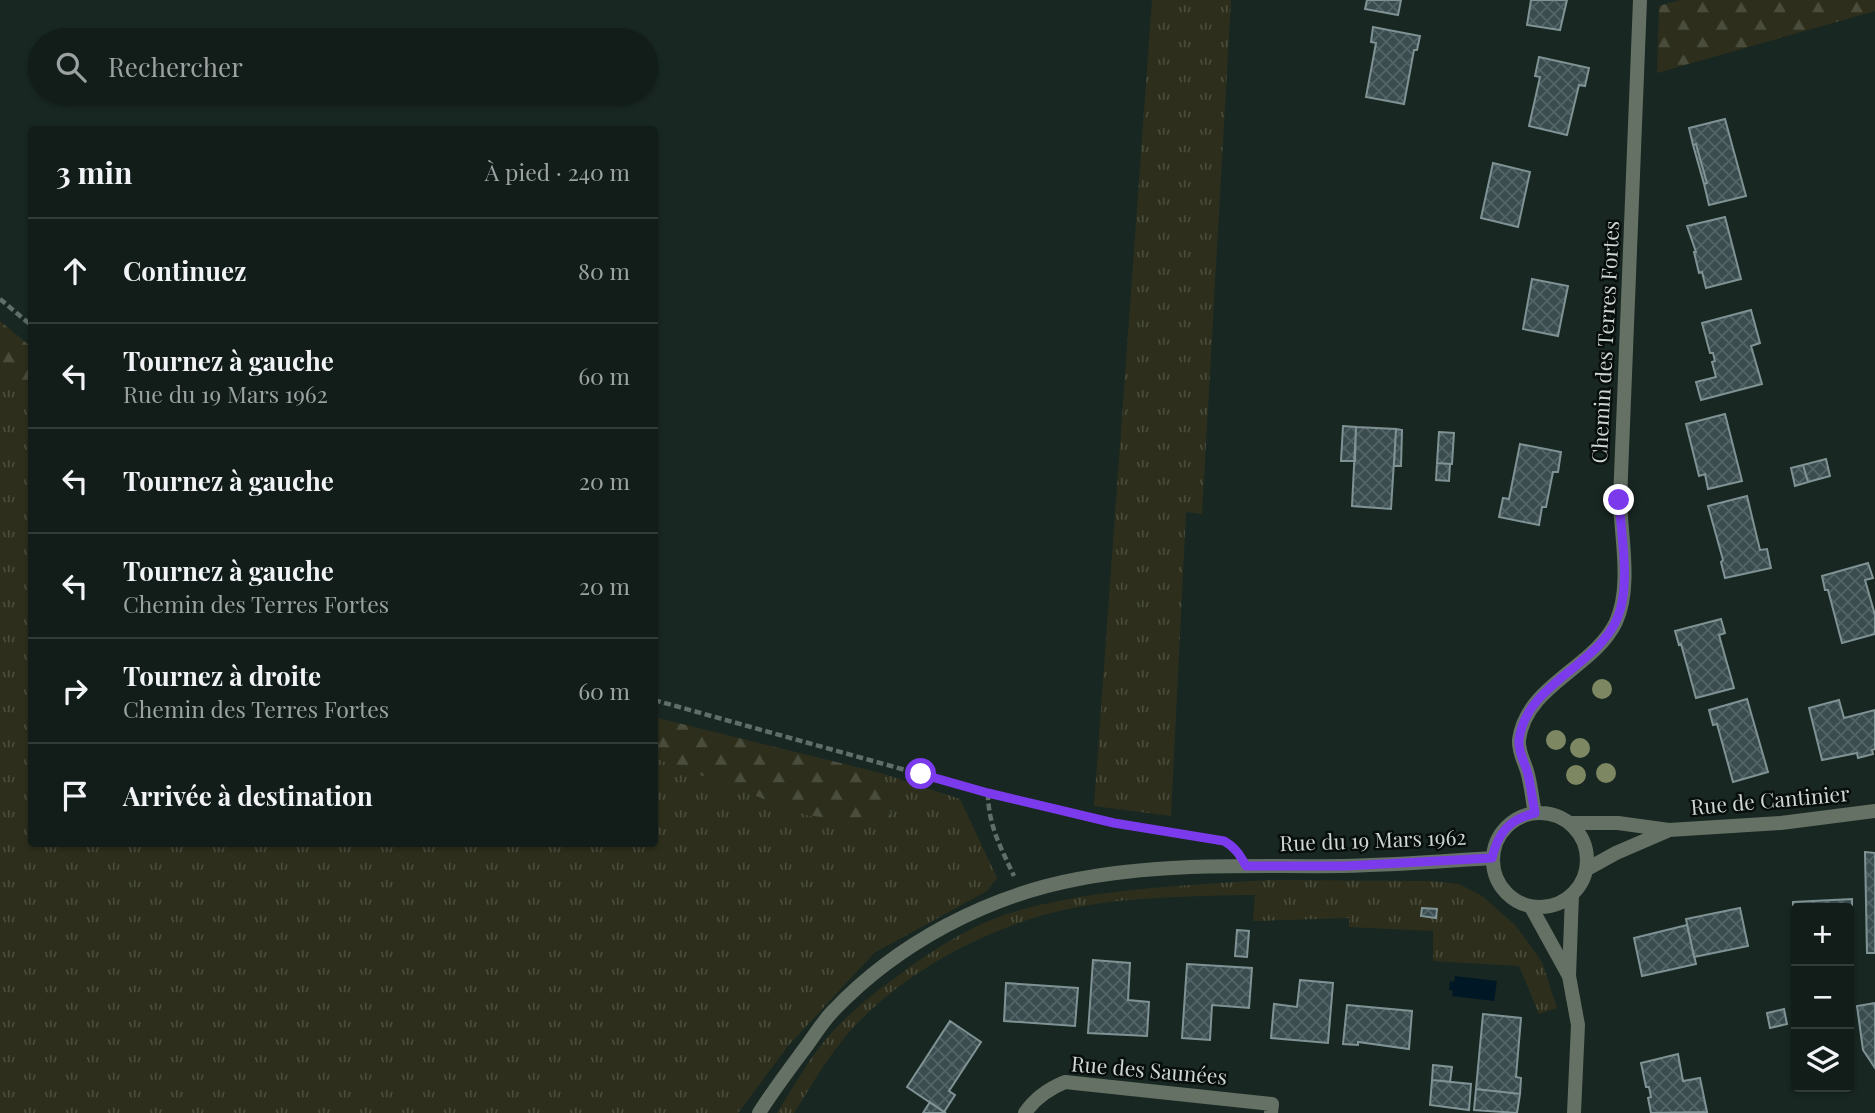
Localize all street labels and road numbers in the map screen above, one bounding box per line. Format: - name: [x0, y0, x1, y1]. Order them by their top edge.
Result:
- street label: Chemin des Terres Fortes: [1584, 220, 1624, 464]
- street label: Rue de Cantinier: [1689, 778, 1851, 820]
- street label: Rue du 19 Mars 1962: [1279, 822, 1467, 856]
- street label: Rue des Saunées: [1070, 1048, 1228, 1090]

